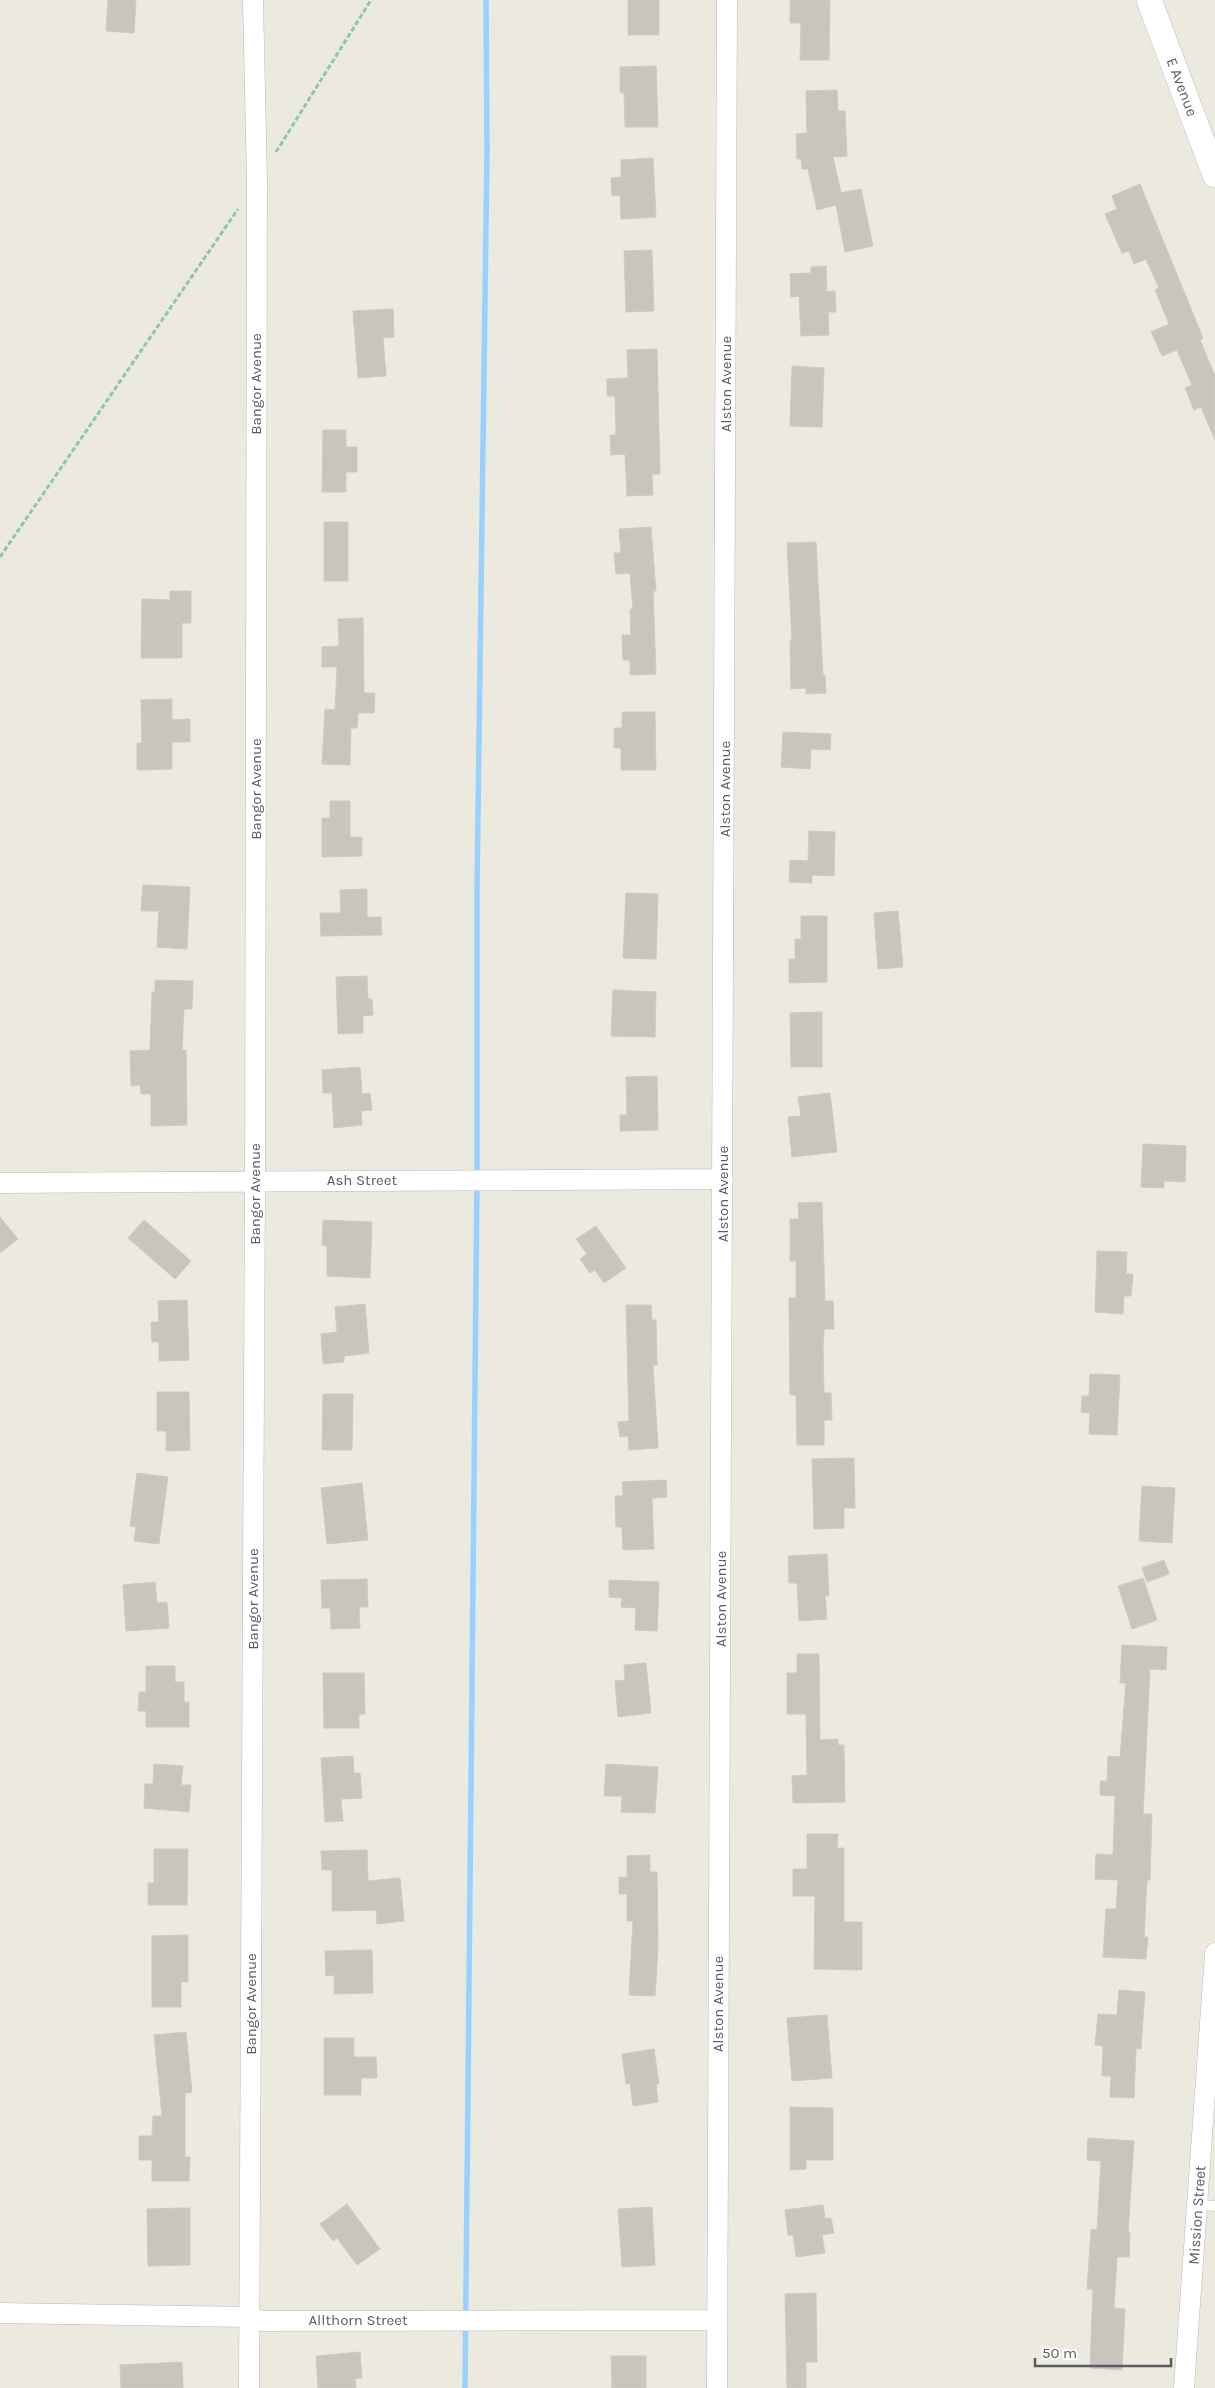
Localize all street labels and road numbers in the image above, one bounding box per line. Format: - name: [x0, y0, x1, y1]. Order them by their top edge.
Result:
- street label: E Avenue: [1163, 55, 1201, 119]
- street label: Bangor Avenue: [247, 333, 265, 435]
- street label: Alston Avenue: [717, 336, 735, 432]
- street label: Bangor Avenue: [247, 738, 265, 840]
- street label: Alston Avenue: [716, 741, 734, 837]
- street label: Bangor Avenue: [246, 1143, 264, 1245]
- street label: Alston Avenue: [714, 1146, 732, 1242]
- street label: Ash Street: [327, 1171, 398, 1189]
- street label: Bangor Avenue: [244, 1548, 262, 1650]
- street label: Alston Avenue: [712, 1551, 730, 1647]
- street label: Bangor Avenue: [242, 1953, 260, 2055]
- street label: Alston Avenue: [709, 1956, 727, 2052]
- street label: Mission Street: [1185, 2164, 1209, 2265]
- street label: Allthorn Street: [308, 2311, 408, 2329]

